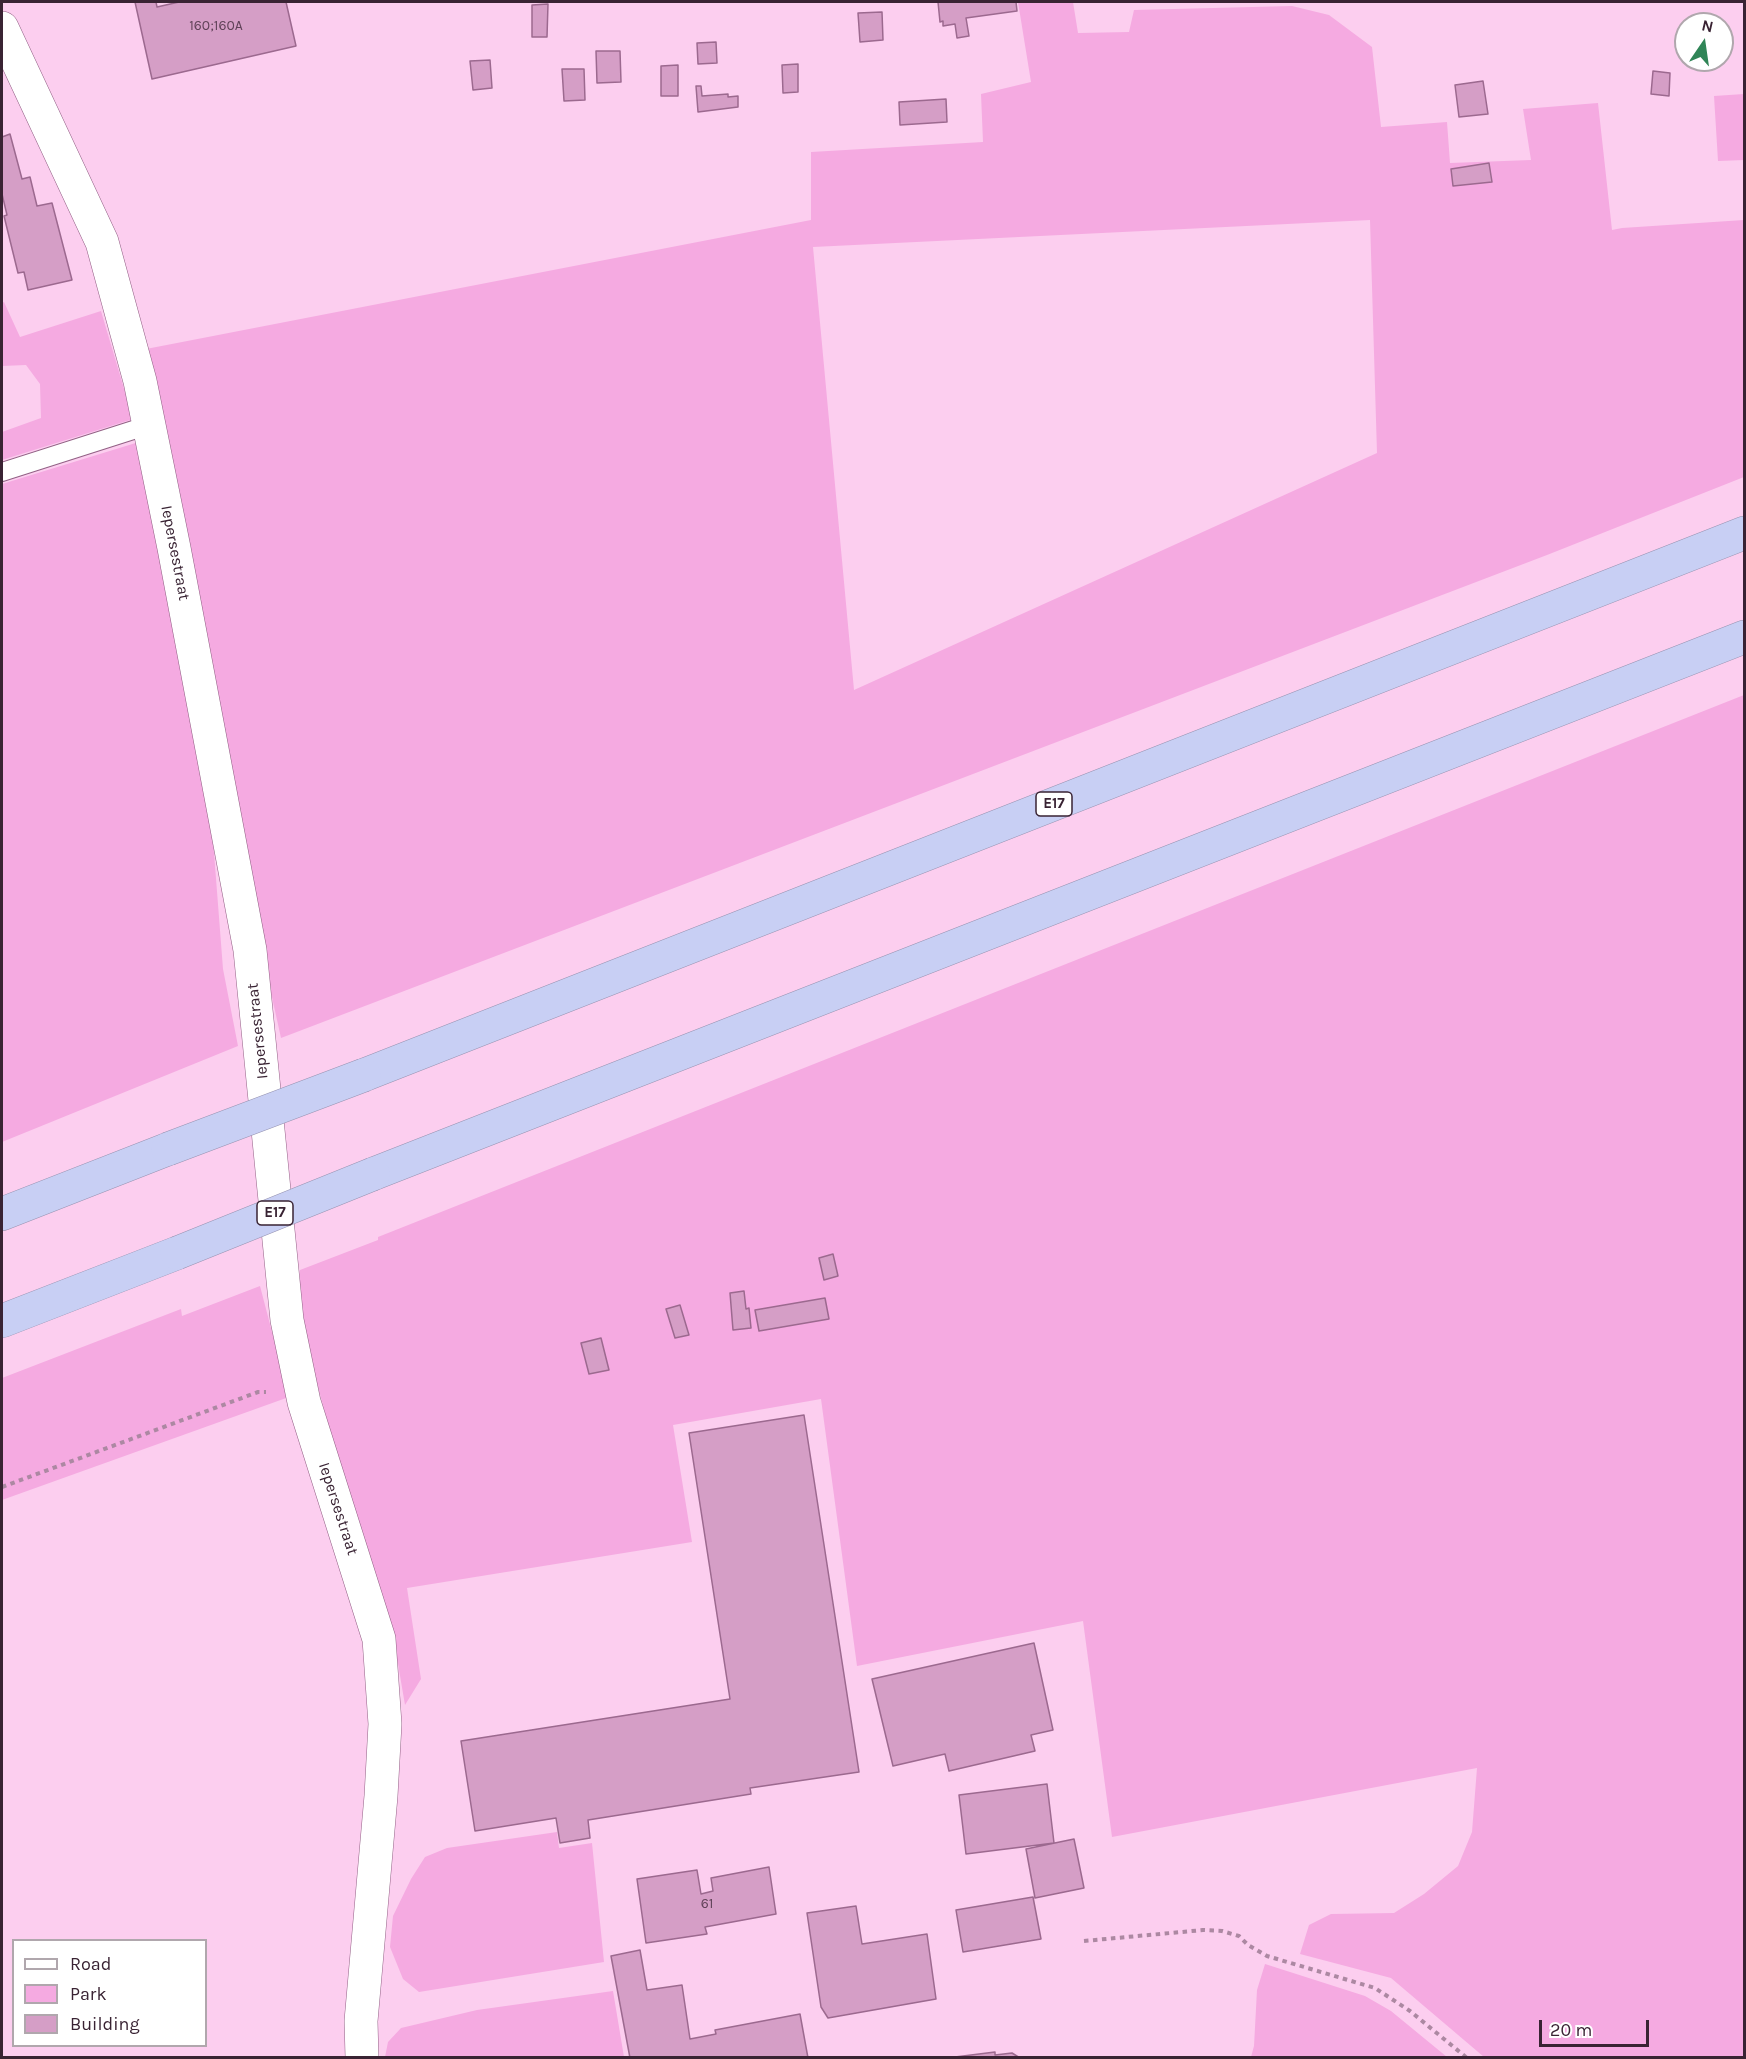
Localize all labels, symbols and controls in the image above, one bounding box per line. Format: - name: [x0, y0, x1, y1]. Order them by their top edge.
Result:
- north arrow: [1674, 12, 1734, 72]
- text: N: [1700, 15, 1715, 36]
- house number: 160;160A: [189, 18, 243, 34]
- street label: Iepersestraat: [156, 504, 194, 602]
- road number: E17: [1036, 792, 1072, 816]
- street label: Iepersestraat: [243, 982, 273, 1080]
- road number: E17: [257, 1201, 293, 1225]
- street label: Iepersestraat: [314, 1460, 362, 1558]
- house number: 61: [701, 1896, 713, 1912]
- legend: [12, 1939, 207, 2047]
- text: Road: [70, 1953, 111, 1975]
- text: Park: [70, 1983, 107, 2005]
- scale bar: [1542, 2008, 1652, 2046]
- text: Building: [70, 2013, 140, 2035]
- text: 20 m: [1550, 2019, 1592, 2041]

